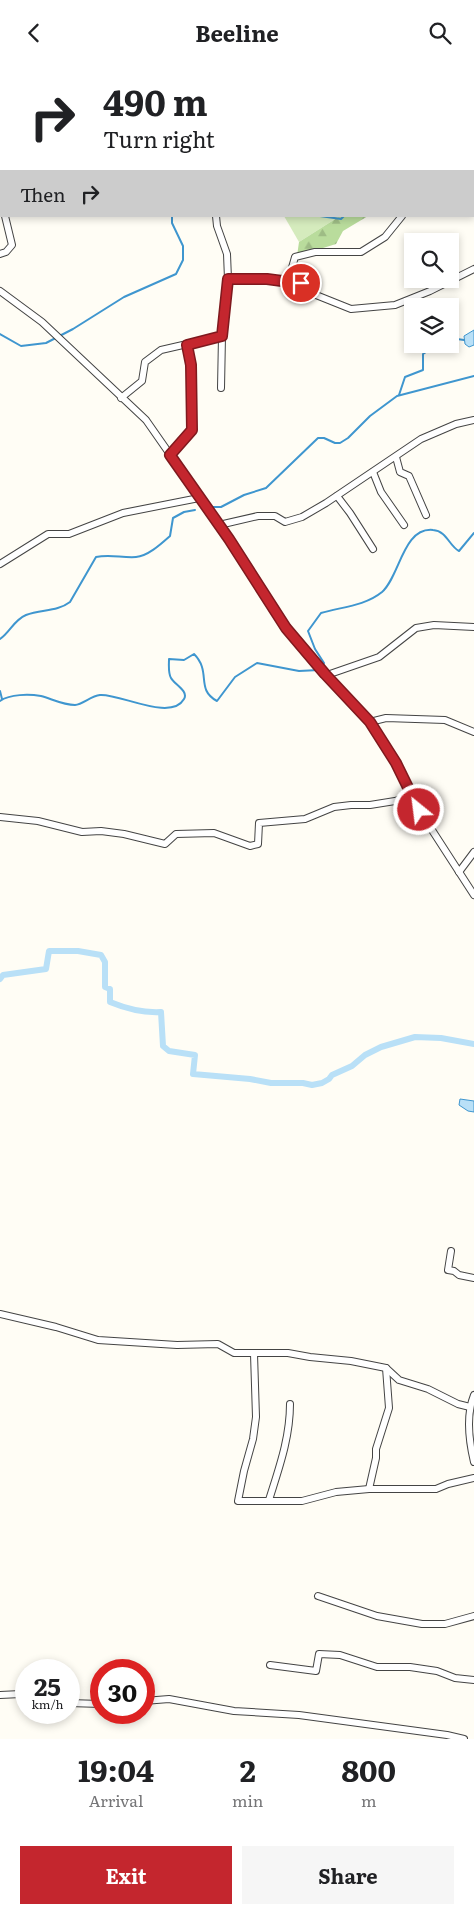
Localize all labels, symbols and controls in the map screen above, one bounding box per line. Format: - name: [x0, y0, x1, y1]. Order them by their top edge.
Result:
- text: Beeline: [195, 16, 279, 49]
- icon: back: [20, 19, 48, 47]
- icon: search: [426, 19, 454, 47]
- text: 490 m: [103, 75, 208, 127]
- icon: right: [20, 85, 85, 150]
- text: Turn right: [103, 122, 215, 155]
- text: Then: [20, 180, 66, 208]
- icon: right: [76, 180, 104, 208]
- map controls: [404, 233, 459, 353]
- button: search: [404, 233, 459, 288]
- pin: [280, 262, 322, 304]
- icon: arrive: [287, 269, 315, 297]
- button: layers: [404, 298, 459, 353]
- position arrow: [392, 783, 444, 835]
- speed limit sign: 30: [90, 1659, 155, 1724]
- text: 25: [34, 1667, 61, 1704]
- text: km/h: [32, 1695, 63, 1713]
- text: 19:04: [78, 1747, 154, 1791]
- text: 2: [240, 1747, 256, 1791]
- text: 800: [341, 1747, 396, 1791]
- text: Arrival: [89, 1788, 143, 1812]
- text: min: [232, 1788, 263, 1812]
- text: m: [361, 1788, 376, 1812]
- button: Exit: [20, 1846, 232, 1904]
- button: Share: [242, 1846, 454, 1904]

